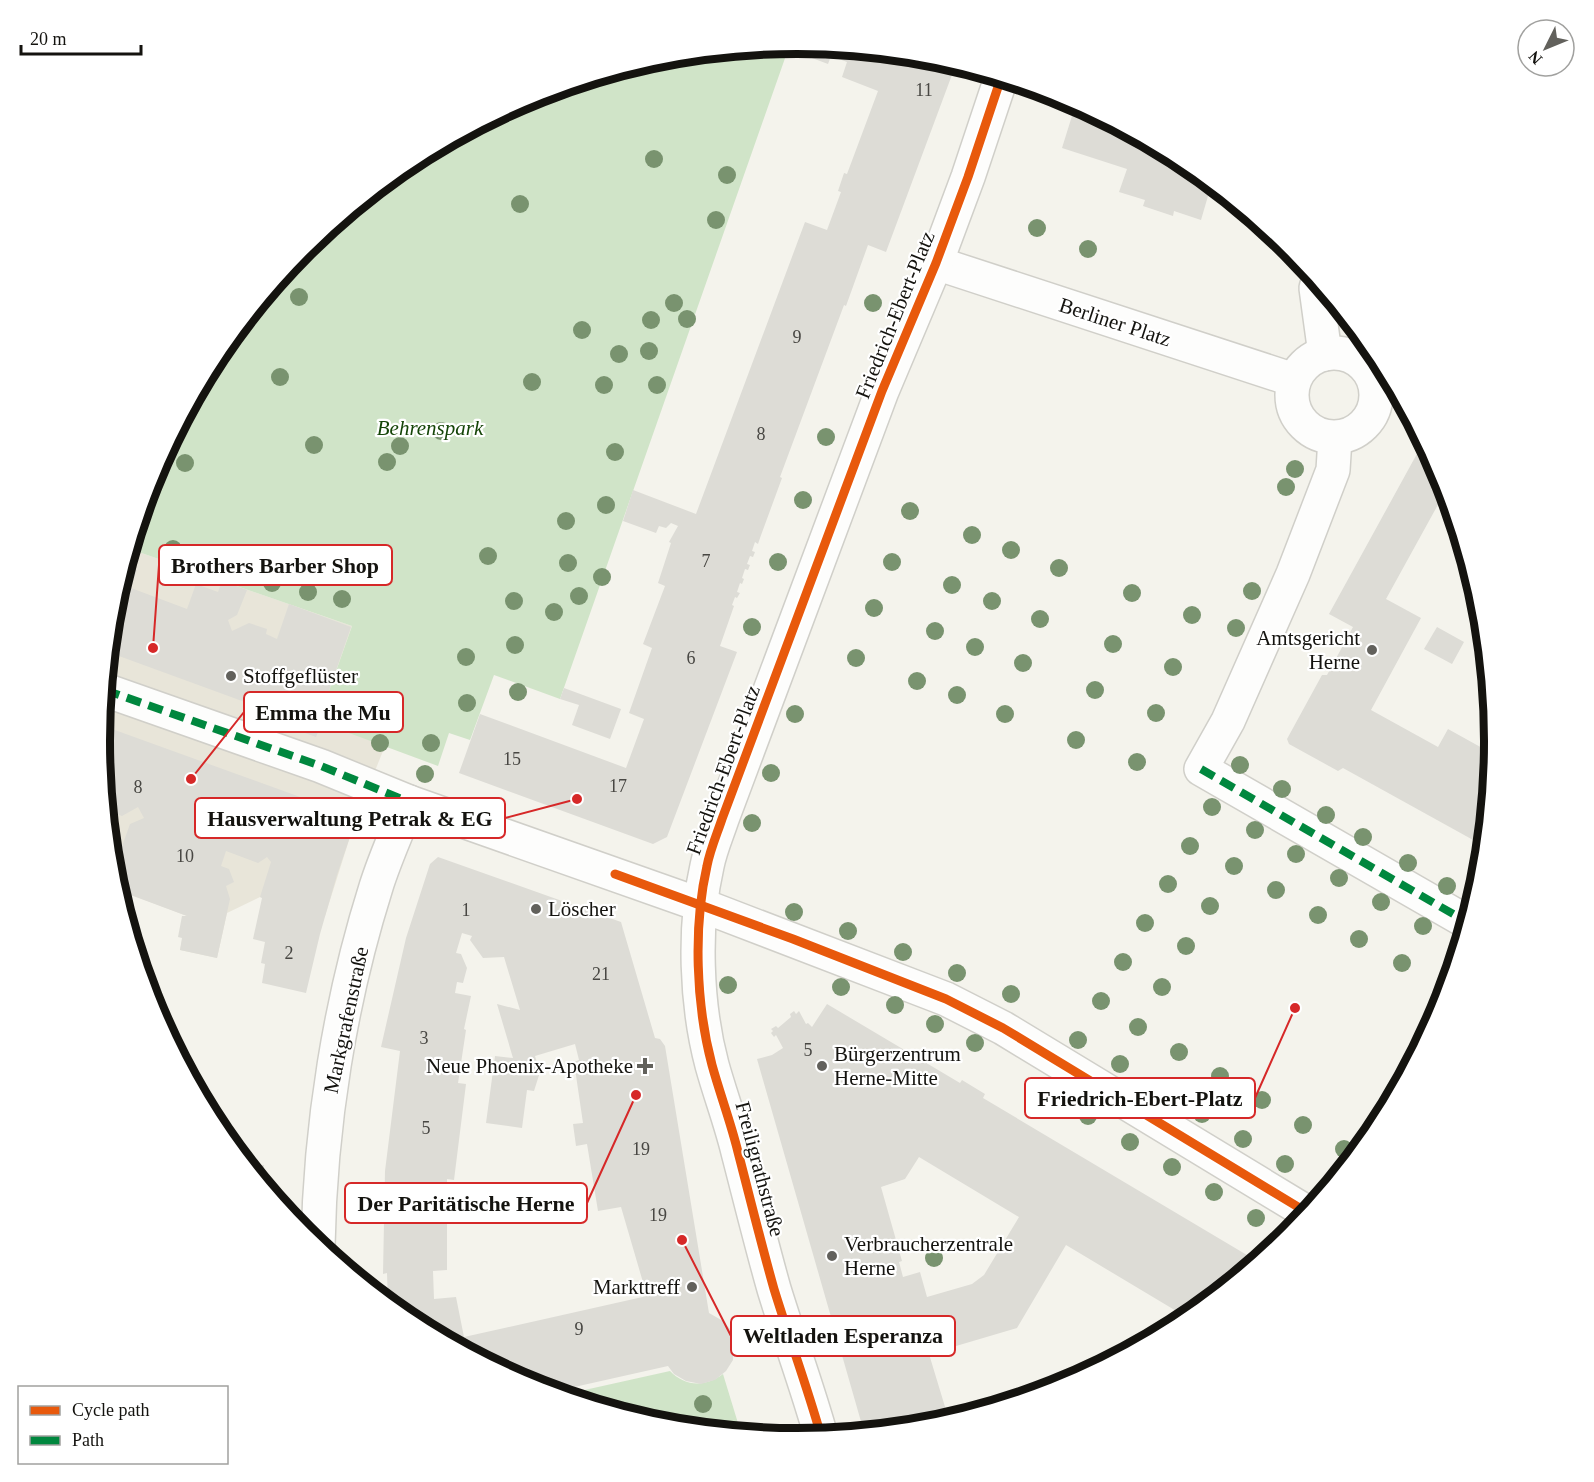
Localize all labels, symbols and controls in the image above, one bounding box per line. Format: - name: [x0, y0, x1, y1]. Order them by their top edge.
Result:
- scale bar: [21, 18, 141, 56]
- north arrow: [1516, 18, 1576, 78]
- text: 20 m: [30, 29, 67, 49]
- text: N: [1525, 48, 1546, 68]
- house number: 11: [915, 80, 933, 100]
- street label: Friedrich-Ebert-Platz: [850, 228, 940, 402]
- street label: Berliner Platz: [1056, 293, 1174, 351]
- house number: 9: [793, 327, 802, 347]
- park label: Behrenspark: [377, 416, 484, 440]
- house number: 8: [757, 424, 766, 444]
- callout: Brothers Barber Shop: [159, 545, 392, 585]
- house number: 7: [702, 551, 711, 571]
- text: Brothers Barber Shop: [171, 553, 379, 578]
- place label: Amtsgericht Herne: [1256, 626, 1360, 674]
- marker: Amtsgericht Herne: [1365, 643, 1379, 657]
- house number: 6: [687, 648, 696, 668]
- place label: Stoffgeflüster: [243, 664, 358, 688]
- marker: Stoffgeflüster: [224, 669, 238, 683]
- street label: Friedrich-Ebert-Platz: [681, 682, 765, 858]
- callout: Emma the Mu: [244, 692, 403, 732]
- text: Emma the Mu: [255, 700, 391, 725]
- house number: 15: [503, 749, 521, 769]
- house number: 17: [609, 776, 627, 796]
- house number: 8: [134, 777, 143, 797]
- callout: Hausverwaltung Petrak & EG: [195, 798, 505, 838]
- text: Hausverwaltung Petrak & EG: [207, 806, 493, 831]
- house number: 10: [176, 846, 194, 866]
- place label: Löscher: [548, 897, 616, 921]
- house number: 1: [462, 900, 471, 920]
- marker: Löscher: [529, 902, 543, 916]
- house number: 2: [285, 943, 294, 963]
- street label: Markgrafenstraße: [319, 945, 373, 1095]
- house number: 21: [592, 964, 610, 984]
- house number: 3: [420, 1028, 429, 1048]
- house number: 5: [804, 1040, 813, 1060]
- place label: Bürgerzentrum Herne-Mitte: [834, 1042, 961, 1090]
- place label: Neue Phoenix-Apotheke: [426, 1054, 633, 1078]
- marker: Neue Phoenix-Apotheke: [638, 1059, 652, 1073]
- marker: Bürgerzentrum Herne-Mitte: [815, 1059, 829, 1073]
- callout: Friedrich-Ebert-Platz: [1025, 1078, 1255, 1118]
- text: Friedrich-Ebert-Platz: [1037, 1086, 1243, 1111]
- street label: Freiligrathstraße: [730, 1099, 790, 1239]
- house number: 5: [422, 1118, 431, 1138]
- house number: 19: [632, 1139, 650, 1159]
- callout: Der Paritätische Herne: [345, 1183, 587, 1223]
- text: Der Paritätische Herne: [357, 1191, 575, 1216]
- house number: 19: [649, 1205, 667, 1225]
- place label: Verbraucherzentrale Herne: [844, 1232, 1013, 1280]
- marker: Verbraucherzentrale Herne: [825, 1249, 839, 1263]
- place label: Markttreff: [593, 1275, 680, 1299]
- marker: Markttreff: [685, 1280, 699, 1294]
- callout: Weltladen Esperanza: [731, 1316, 955, 1356]
- house number: 9: [575, 1319, 584, 1339]
- text: Weltladen Esperanza: [743, 1323, 943, 1348]
- legend: [18, 1386, 228, 1464]
- text: Cycle path: [72, 1400, 149, 1420]
- text: Path: [72, 1430, 104, 1450]

